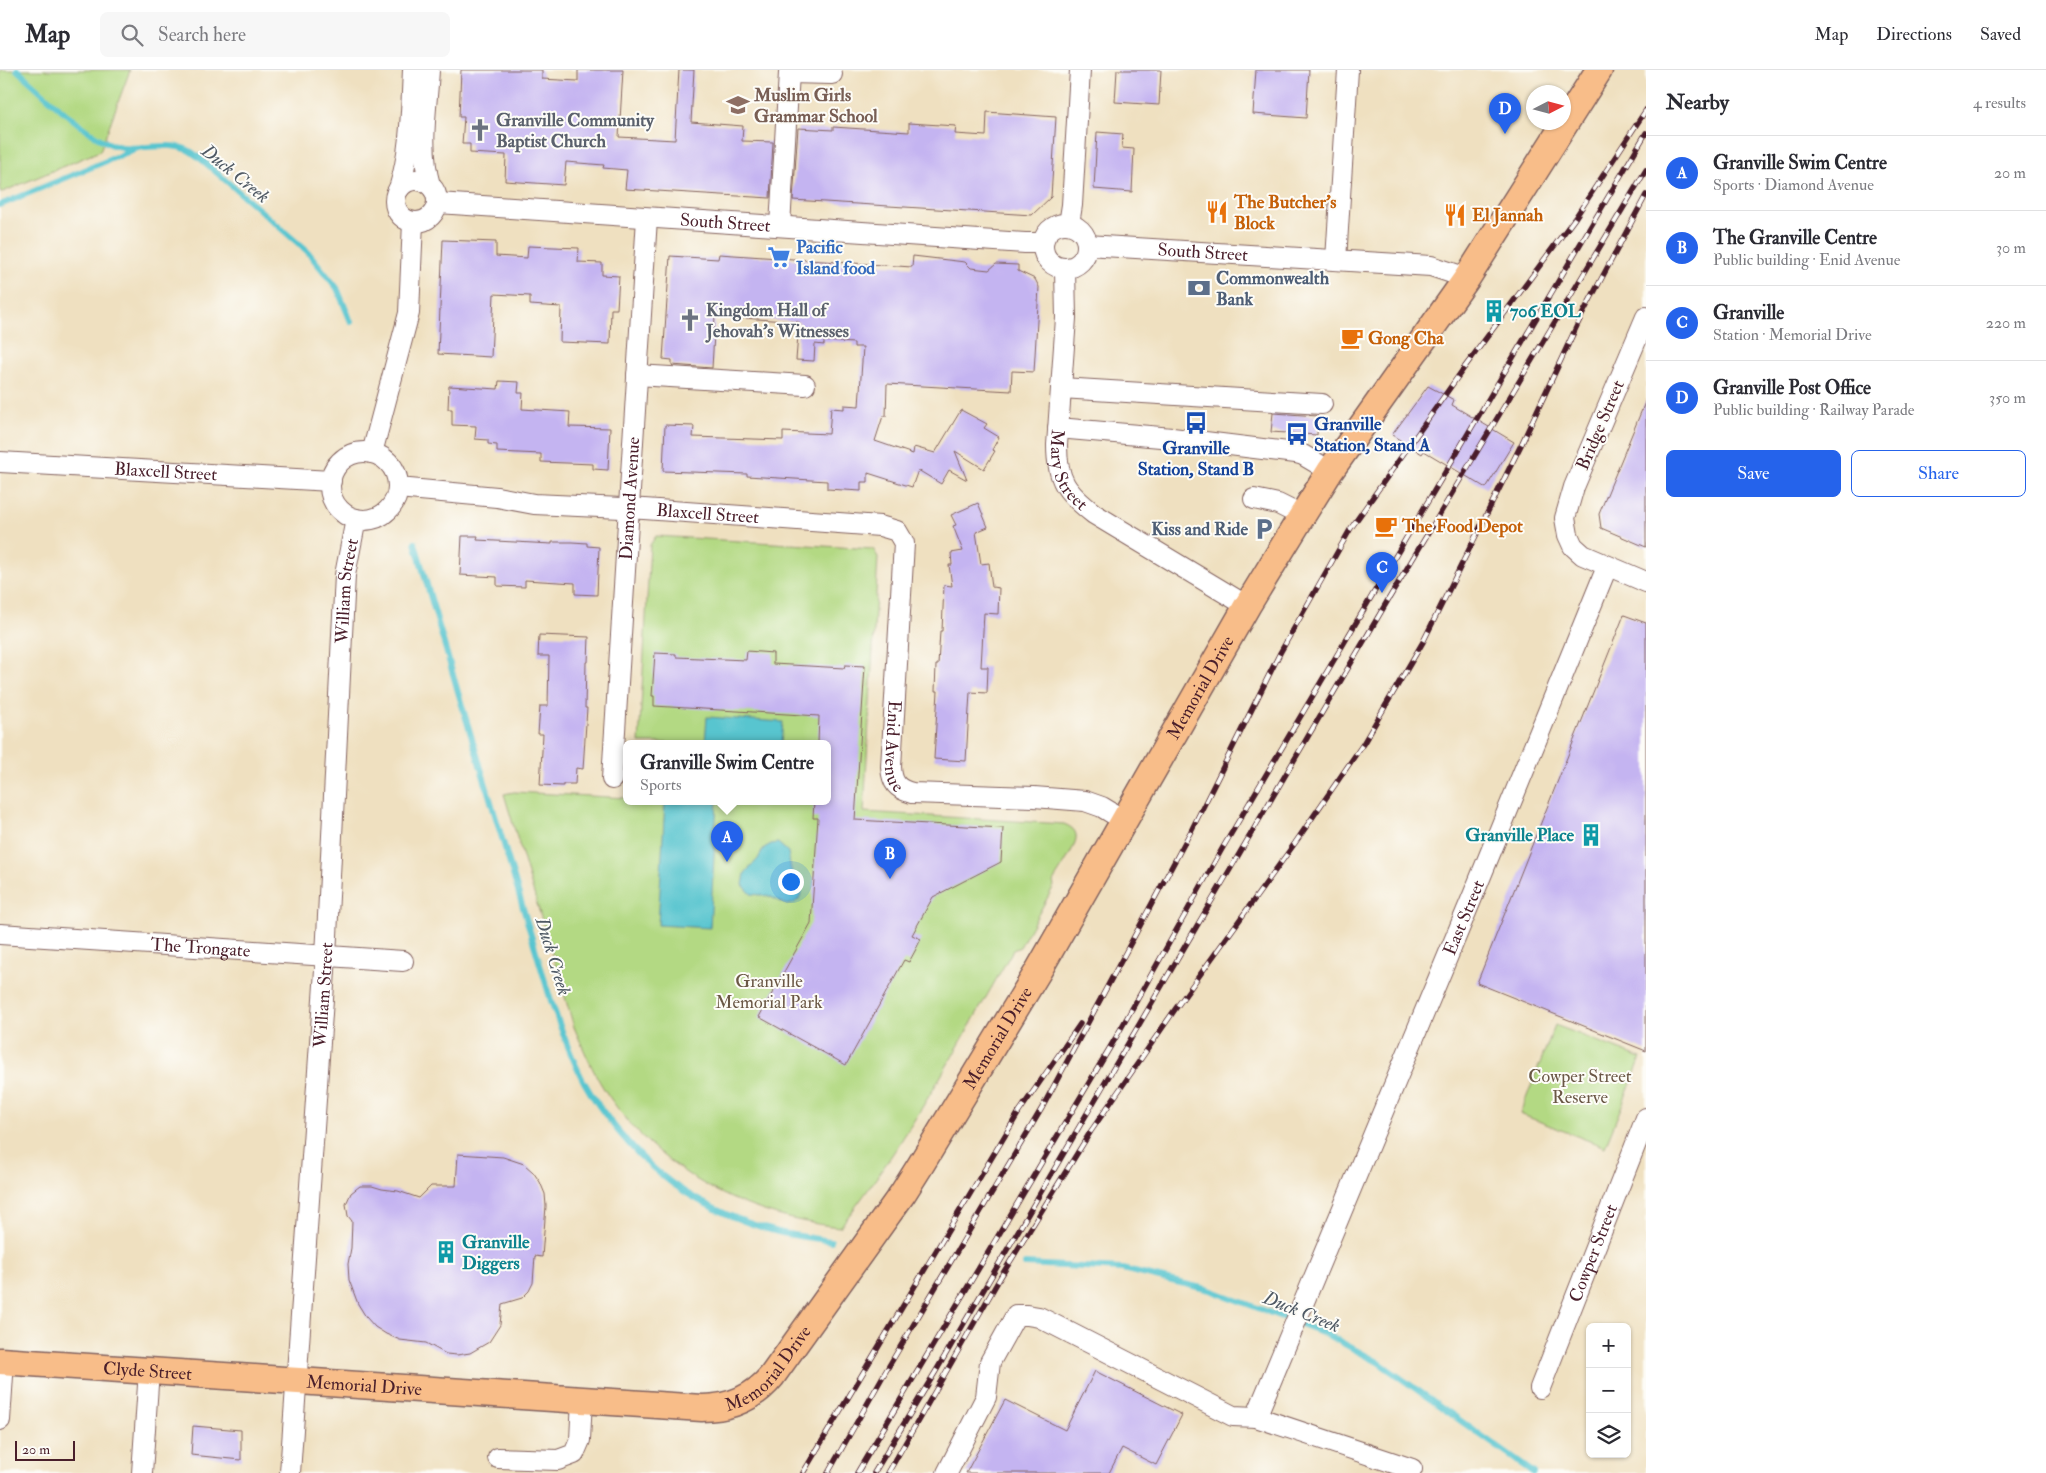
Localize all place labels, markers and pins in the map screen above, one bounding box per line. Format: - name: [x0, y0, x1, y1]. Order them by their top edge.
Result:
- place label: Muslim Girls Grammar School: [753, 84, 878, 128]
- school or university icon: Muslim Girls Grammar School: [725, 92, 751, 118]
- pin: D: [1489, 93, 1521, 134]
- place label: Granville Community Baptist Church: [496, 109, 655, 153]
- church icon: Granville Community Baptist Church: [467, 117, 493, 143]
- place label: The Butcher's Block: [1233, 191, 1336, 235]
- restaurant icon: The Butcher's Block: [1204, 199, 1230, 225]
- restaurant icon: El Jannah: [1442, 202, 1468, 228]
- place label: El Jannah: [1472, 204, 1544, 227]
- place label: Pacific Island food: [796, 236, 875, 280]
- supermarket icon: Pacific Island food: [766, 244, 792, 270]
- place label: Commonwealth Bank: [1216, 267, 1330, 311]
- bank icon: Commonwealth Bank: [1186, 275, 1212, 301]
- building icon: 706 EOL: [1481, 298, 1507, 324]
- place label: Kingdom Hall of Jehovah's Witnesses: [705, 299, 849, 343]
- place label: 706 EOL: [1510, 300, 1582, 323]
- church icon: Kingdom Hall of Jehovah's Witnesses: [677, 307, 703, 333]
- cafe icon: Gong Cha: [1339, 325, 1365, 351]
- place label: Gong Cha: [1368, 327, 1444, 350]
- bus stop icon: Granville Station, Stand B: [1183, 410, 1209, 436]
- place label: Granville Station, Stand A: [1314, 413, 1431, 457]
- bus stop icon: Granville Station, Stand A: [1284, 421, 1310, 447]
- place label: Granville Station, Stand B: [1138, 437, 1254, 481]
- cafe icon: The Food Depot: [1373, 513, 1399, 539]
- place label: The Food Depot: [1401, 515, 1523, 538]
- parking icon: Kiss and Ride: [1251, 516, 1277, 542]
- place label: Kiss and Ride: [1151, 518, 1248, 541]
- pin: C: [1366, 552, 1398, 593]
- pin: A: [711, 821, 743, 862]
- building icon: Granville Place: [1578, 822, 1604, 848]
- place label: Granville Place: [1465, 824, 1574, 847]
- pin: B: [874, 838, 906, 879]
- place label: Granville Diggers: [462, 1231, 530, 1275]
- building icon: Granville Diggers: [433, 1239, 459, 1265]

